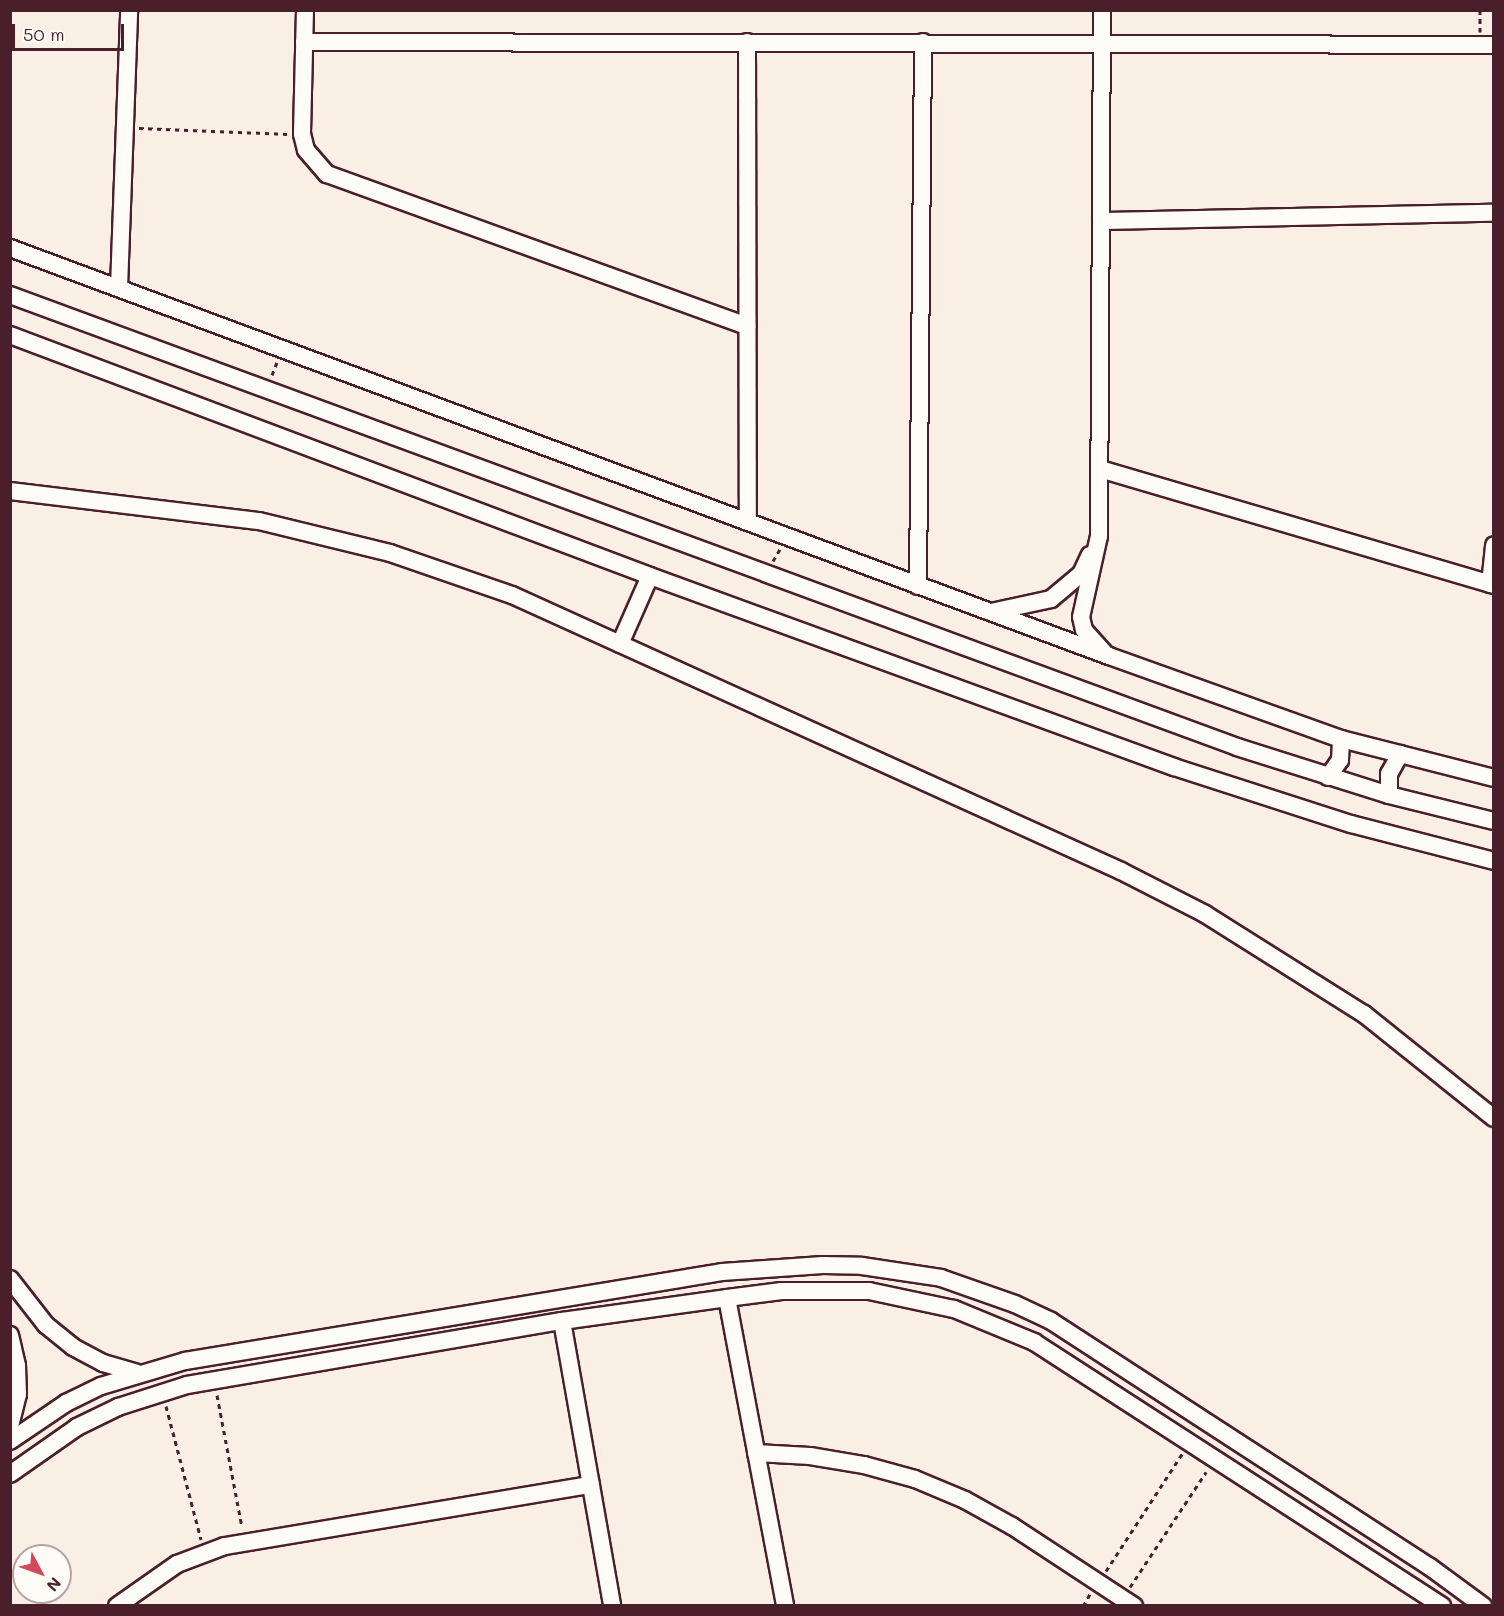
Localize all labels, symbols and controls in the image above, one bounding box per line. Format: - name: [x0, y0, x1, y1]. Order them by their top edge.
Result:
- scale bar: [15, 12, 128, 50]
- text: 50 m: [23, 22, 65, 46]
- north arrow: [12, 1544, 72, 1604]
- text: N: [43, 1573, 66, 1596]

